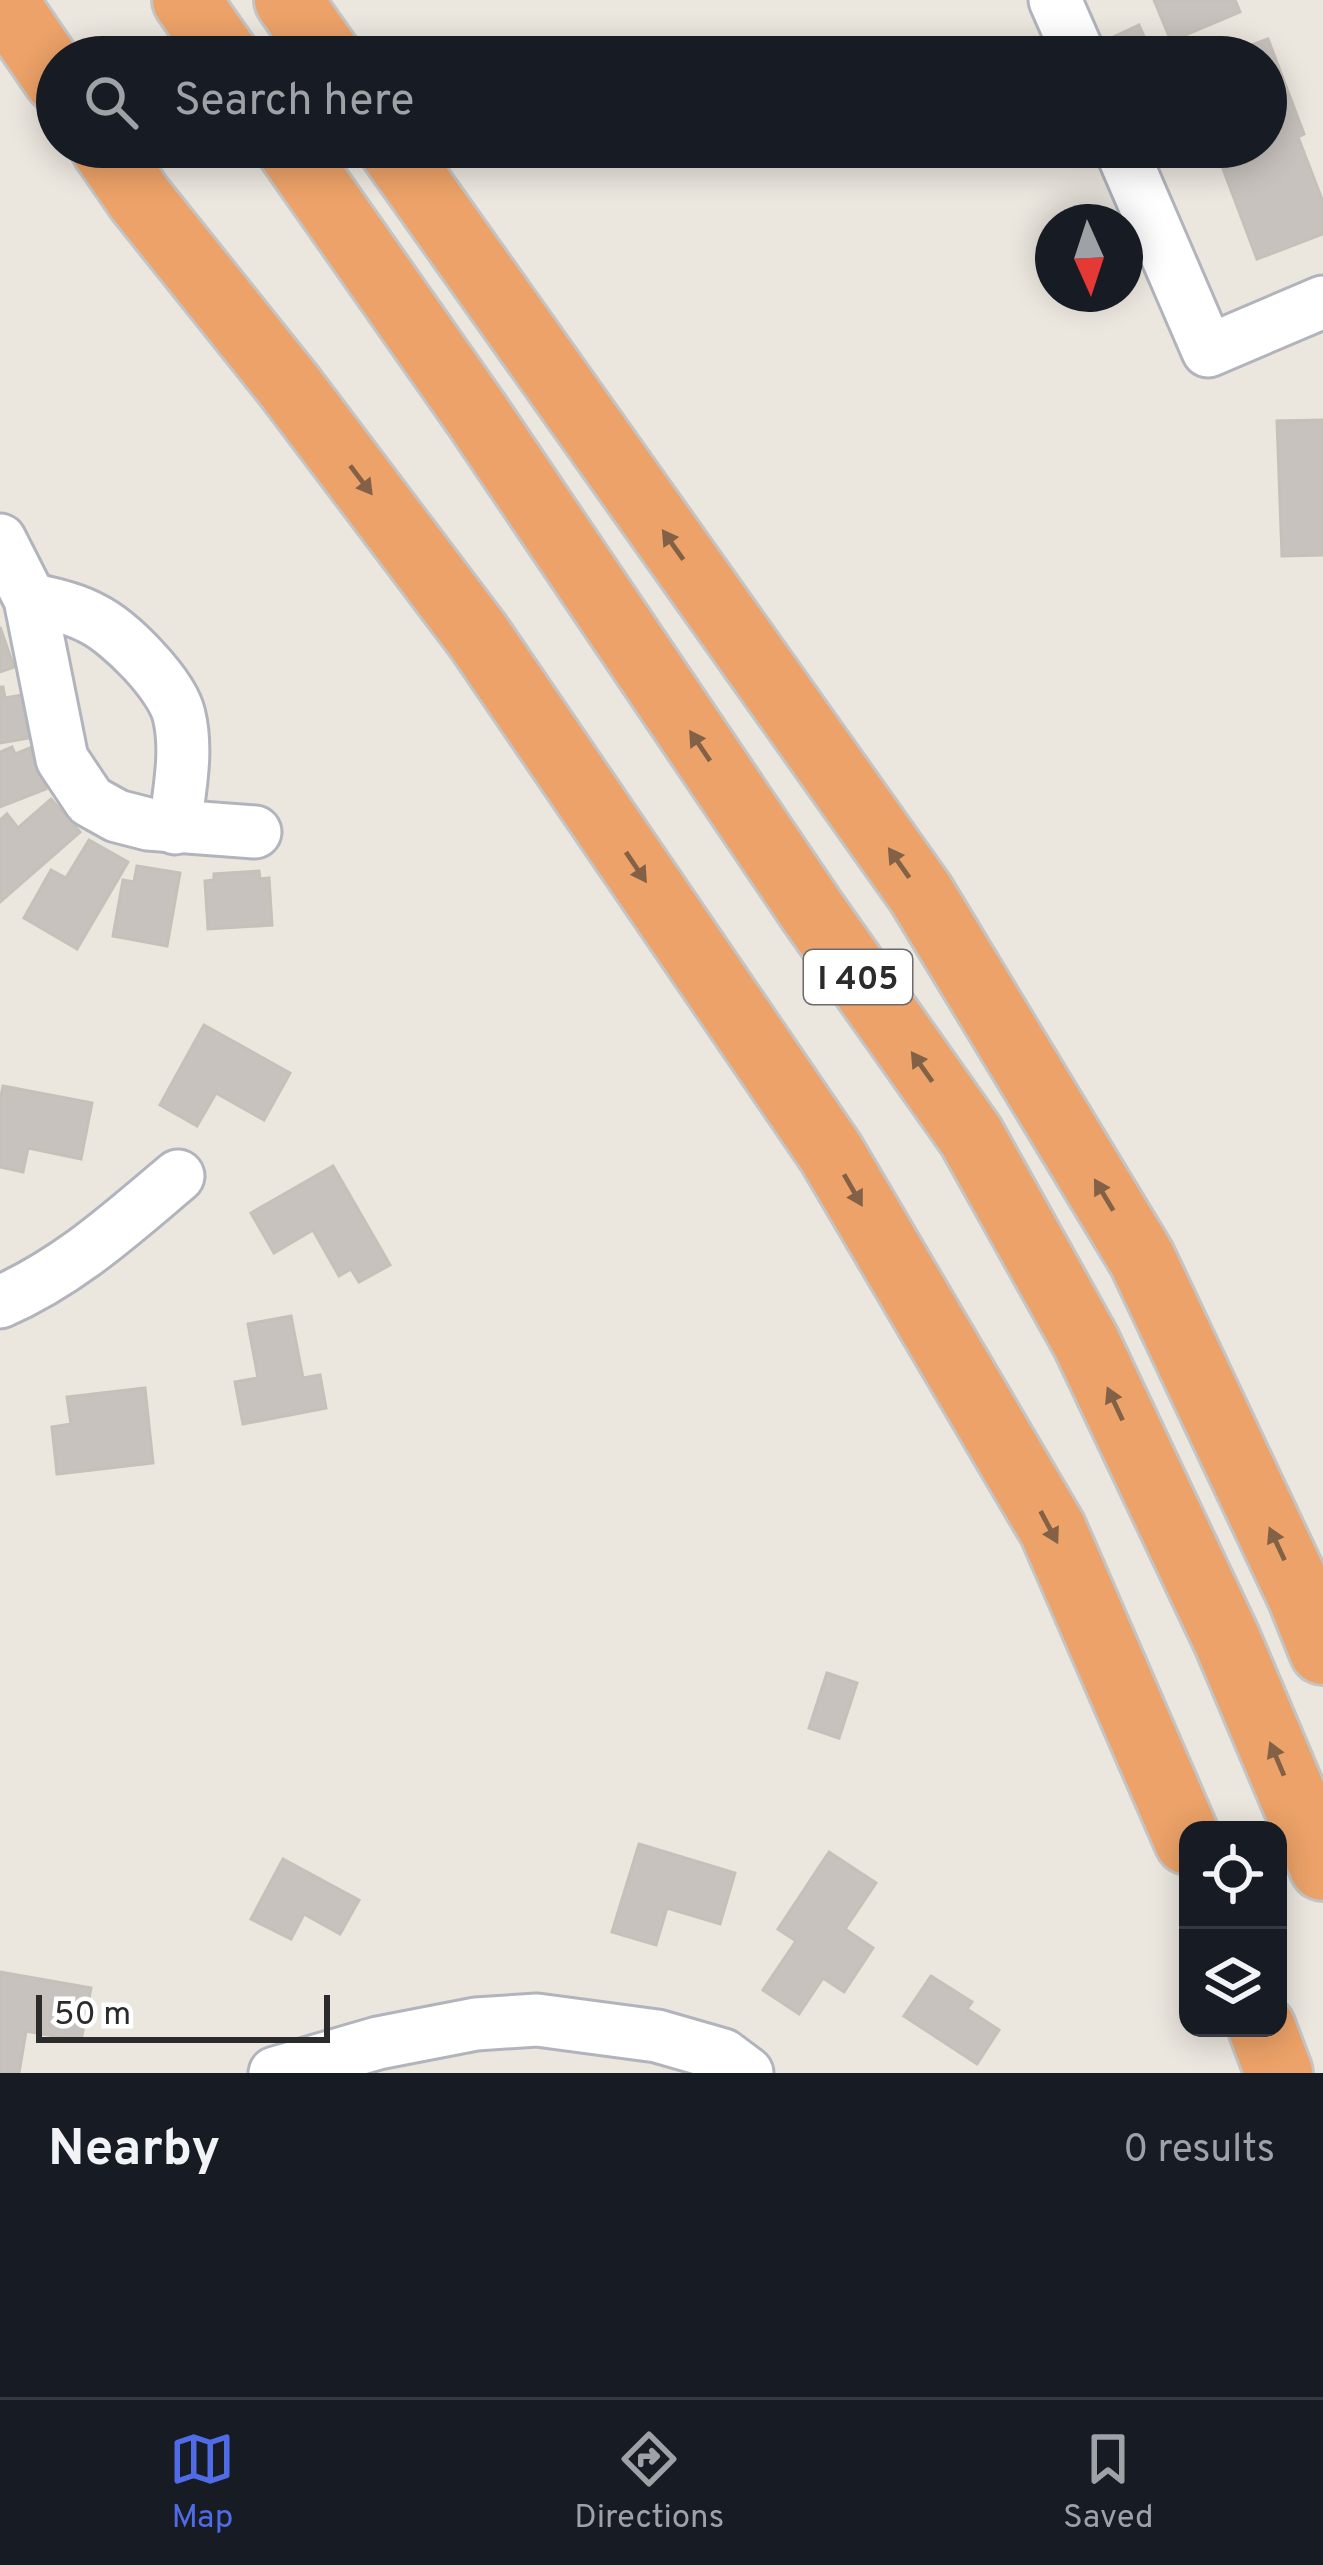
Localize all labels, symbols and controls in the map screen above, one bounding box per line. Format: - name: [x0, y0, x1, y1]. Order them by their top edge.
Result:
- search box: [36, 36, 1287, 168]
- icon: search: [78, 69, 144, 135]
- text: Search here: [174, 74, 414, 131]
- north arrow: [1035, 204, 1143, 312]
- one-way arrow: [348, 465, 372, 496]
- one-way arrow: [662, 529, 685, 561]
- one-way arrow: [689, 729, 712, 762]
- one-way arrow: [888, 847, 911, 879]
- one-way arrow: [624, 850, 646, 883]
- road number: I 405: [804, 950, 912, 1004]
- one-way arrow: [911, 1050, 934, 1083]
- one-way arrow: [841, 1173, 862, 1207]
- one-way arrow: [1094, 1178, 1115, 1212]
- one-way arrow: [1105, 1386, 1125, 1421]
- one-way arrow: [1039, 1510, 1059, 1545]
- one-way arrow: [1267, 1526, 1287, 1561]
- one-way arrow: [1267, 1741, 1286, 1777]
- map controls: [1179, 1821, 1287, 2037]
- button: locate: [1179, 1821, 1287, 1929]
- button: layers: [1179, 1929, 1287, 2037]
- scale bar: [36, 1989, 330, 2042]
- text: 50 m: [54, 1995, 131, 2037]
- text: Nearby: [48, 2119, 220, 2184]
- text: 0 results: [1123, 2127, 1275, 2176]
- tab: Map: [169, 2426, 235, 2540]
- tab: Directions: [574, 2426, 724, 2540]
- tab: Saved: [1063, 2426, 1154, 2540]

